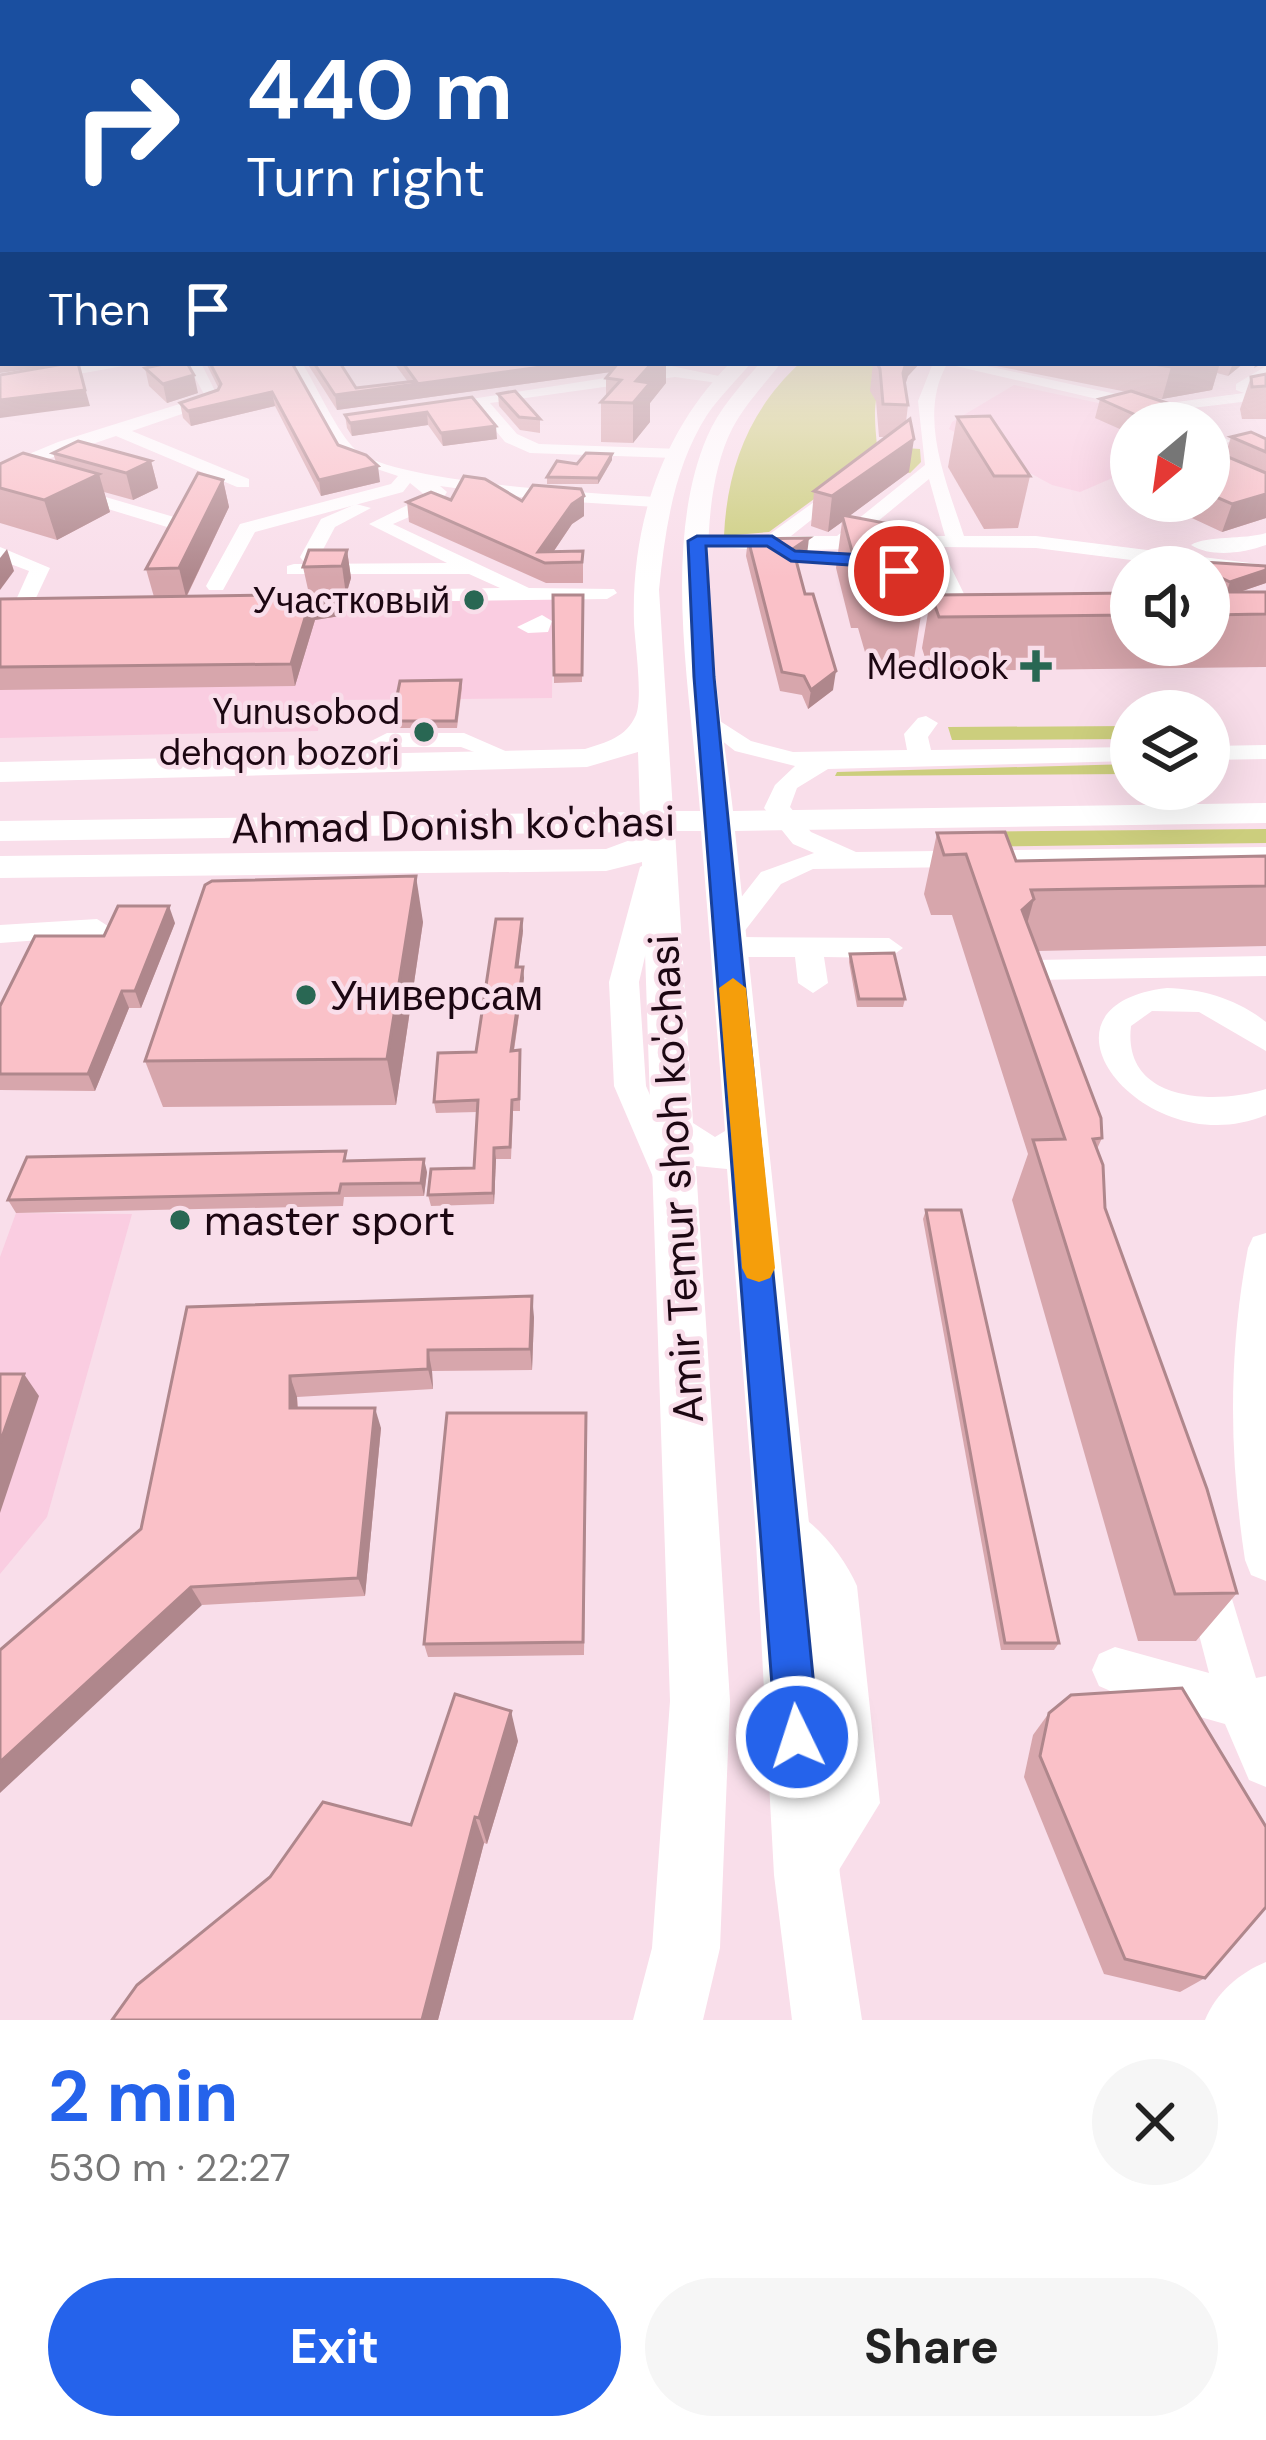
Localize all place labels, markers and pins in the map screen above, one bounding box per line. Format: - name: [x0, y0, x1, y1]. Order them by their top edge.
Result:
- pin: [848, 520, 950, 622]
- place label: Участковый: [253, 577, 450, 624]
- marker: Участковый: [461, 587, 487, 613]
- place label: Medlook: [867, 643, 1009, 690]
- marker: Medlook: [1020, 650, 1052, 682]
- place label: Yunusobod dehqon bozori: [158, 688, 400, 776]
- marker: Yunusobod dehqon bozori: [411, 719, 437, 745]
- place label: Универсам: [330, 968, 543, 1023]
- marker: Универсам: [293, 982, 319, 1008]
- place label: master sport: [204, 1193, 455, 1248]
- marker: master sport: [167, 1207, 193, 1233]

